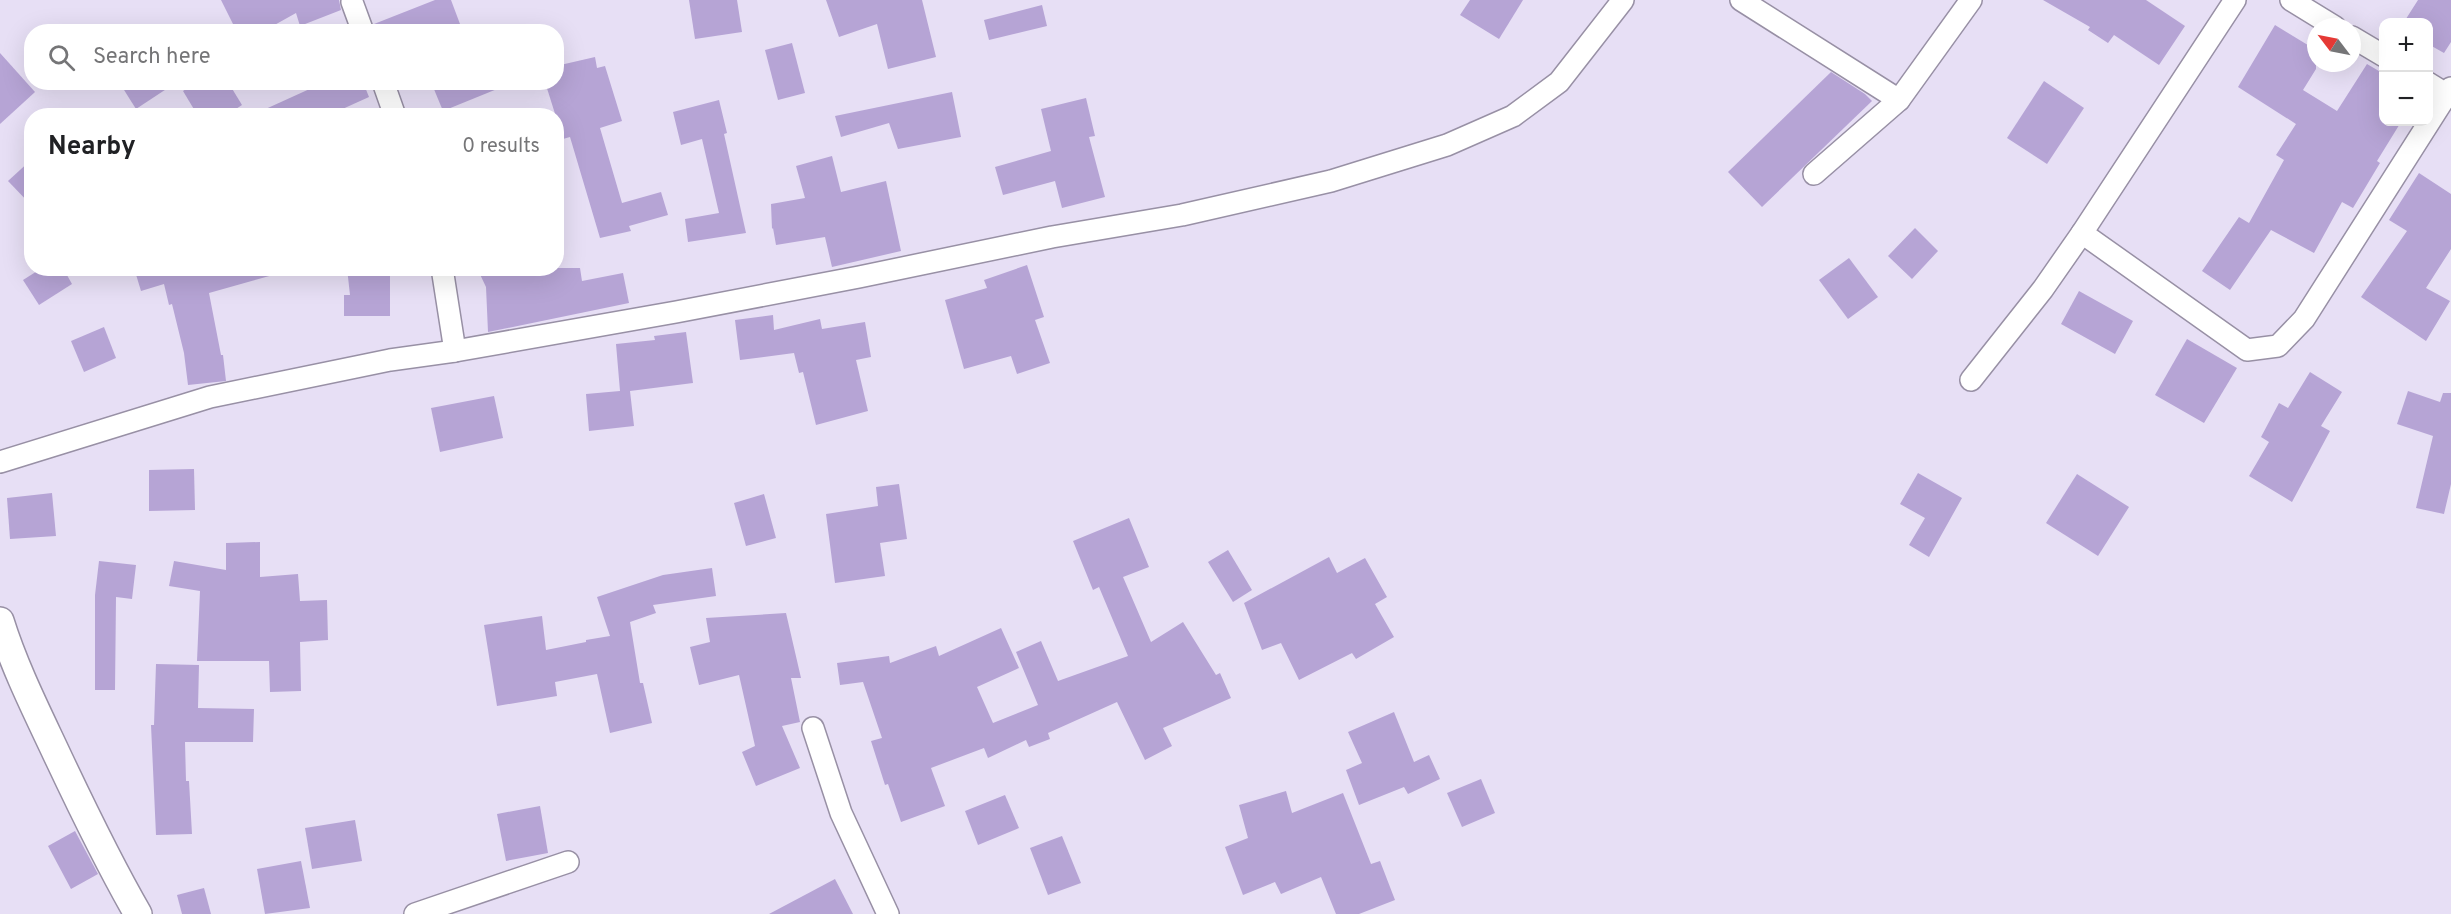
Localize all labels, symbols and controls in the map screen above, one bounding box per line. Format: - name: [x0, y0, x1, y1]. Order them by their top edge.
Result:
- north arrow: [2307, 18, 2361, 72]
- map controls: [2379, 18, 2433, 126]
- button: +: [2379, 18, 2433, 72]
- search box: [24, 24, 564, 90]
- icon: search: [45, 41, 78, 74]
- text: Search here: [93, 44, 211, 71]
- button: −: [2379, 72, 2433, 126]
- text: Nearby: [48, 131, 136, 164]
- text: 0 results: [462, 134, 540, 160]

